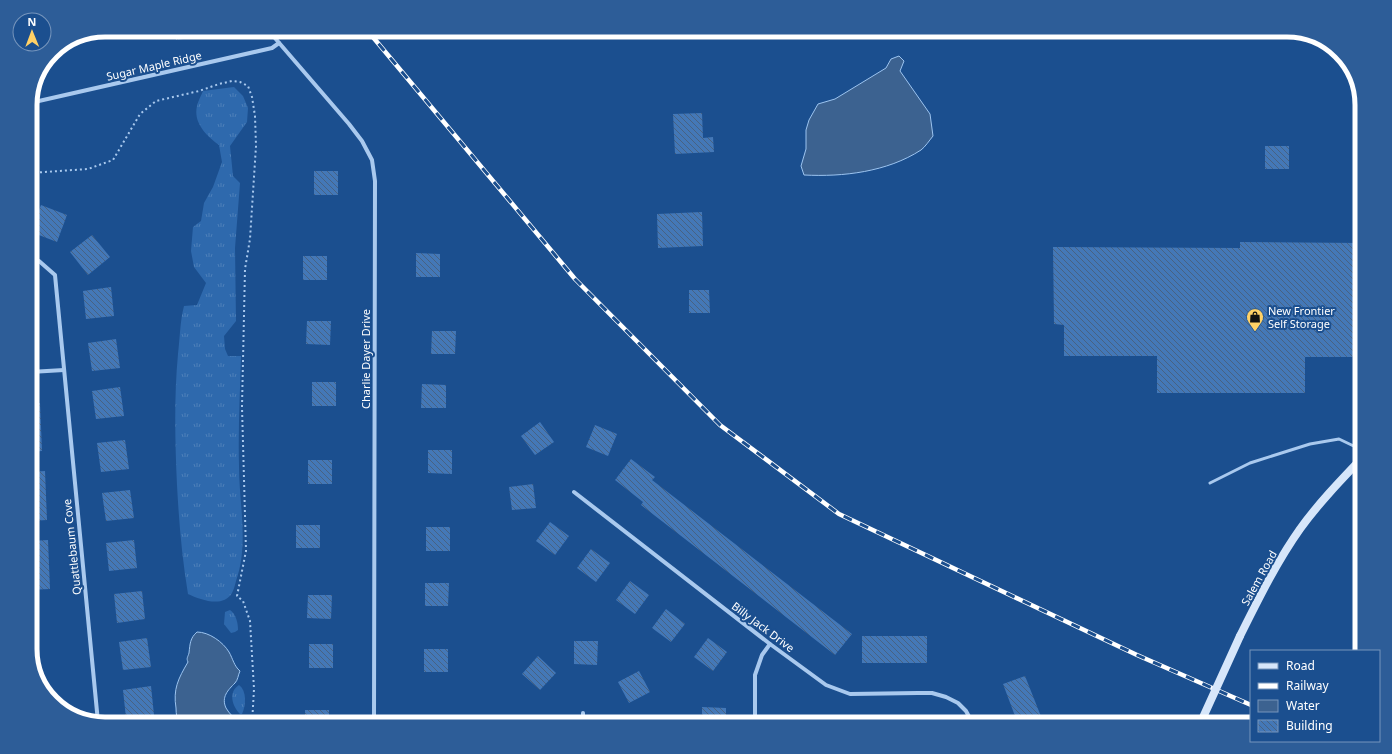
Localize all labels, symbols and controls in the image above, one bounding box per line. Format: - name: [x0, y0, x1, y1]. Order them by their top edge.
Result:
- north arrow: [12, 12, 52, 52]
- text: N: [27, 14, 36, 29]
- street label: Sugar Maple Ridge: [105, 47, 203, 84]
- place label: New Frontier Self Storage: [1268, 303, 1335, 331]
- shop icon: New Frontier Self Storage: [1245, 307, 1265, 332]
- street label: Charlie Dayer Drive: [358, 309, 373, 409]
- street label: Quattlebaum Cove: [59, 498, 84, 596]
- street label: Salem Road: [1237, 548, 1280, 608]
- street label: Billy Jack Drive: [729, 598, 798, 655]
- legend: [1250, 650, 1380, 742]
- text: Road: [1286, 657, 1315, 674]
- text: Railway: [1286, 677, 1330, 694]
- text: Water: [1286, 697, 1320, 714]
- text: Building: [1286, 717, 1333, 734]

